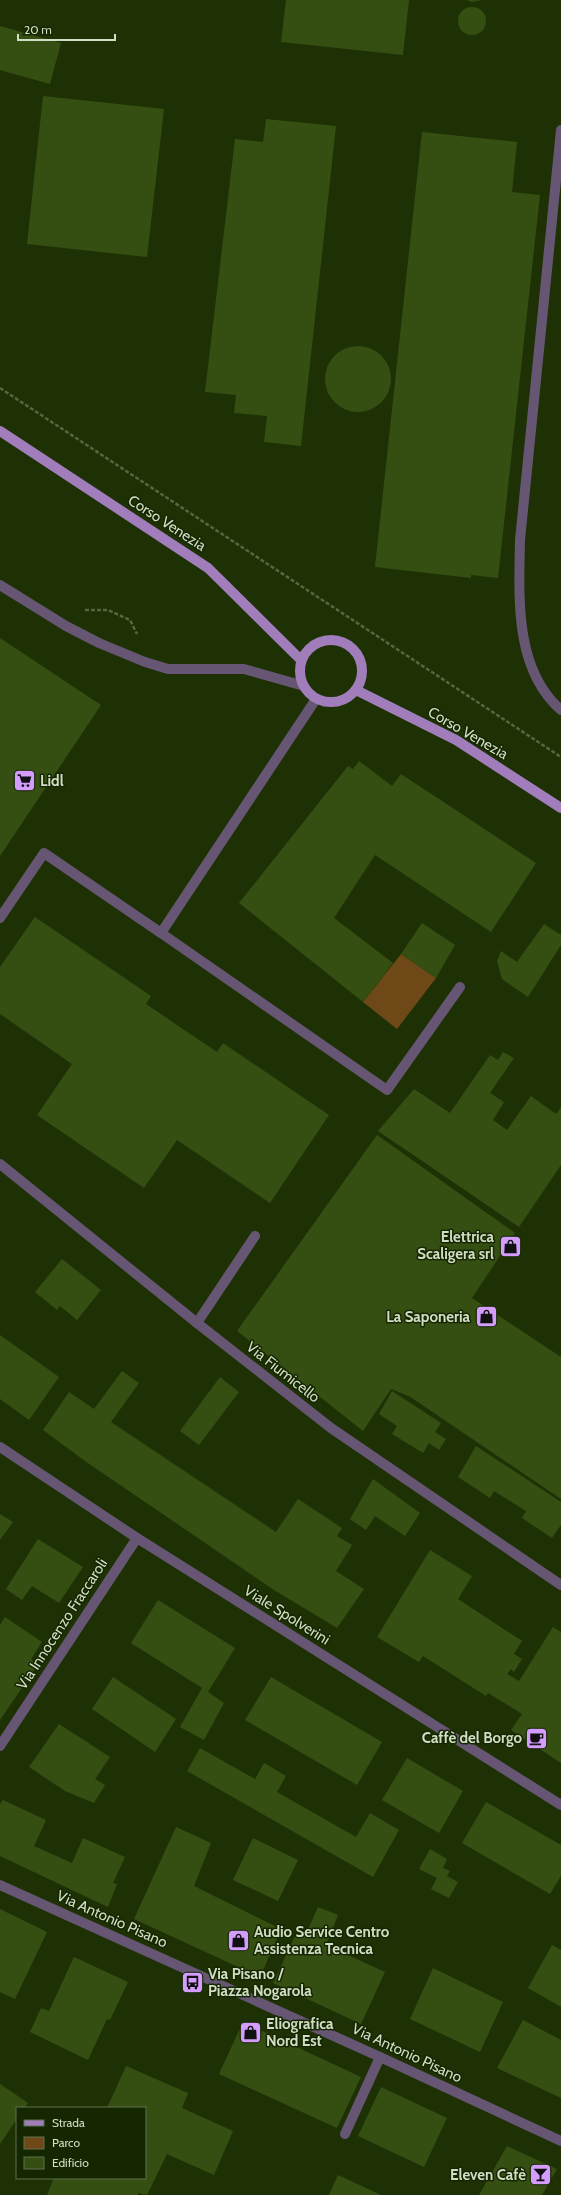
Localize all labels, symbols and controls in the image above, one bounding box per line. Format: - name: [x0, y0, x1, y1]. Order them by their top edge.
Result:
- scale bar: [18, 16, 115, 42]
- text: 20 m: [24, 22, 52, 37]
- street label: Corso Venezia: [125, 491, 210, 555]
- street label: Corso Venezia: [425, 703, 512, 764]
- supermarket icon: Lidl: [12, 768, 38, 794]
- place label: Lidl: [40, 772, 64, 790]
- place label: Elettrica Scaligera srl: [417, 1228, 495, 1263]
- shop icon: Elettrica Scaligera srl: [497, 1233, 523, 1259]
- shop icon: La Saponeria: [473, 1304, 499, 1330]
- place label: La Saponeria: [386, 1308, 471, 1326]
- street label: Via Fiumicello: [243, 1338, 323, 1406]
- street label: Via Innocenzo Fraccaroli: [13, 1555, 111, 1693]
- street label: Viale Spolverini: [241, 1581, 333, 1649]
- cafe icon: Caffè del Borgo: [524, 1725, 550, 1751]
- place label: Caffè del Borgo: [422, 1729, 522, 1747]
- street label: Via Antonio Pisano: [54, 1887, 170, 1951]
- place label: Audio Service Centro Assistenza Tecnica: [254, 1923, 390, 1958]
- shop icon: Audio Service Centro Assistenza Tecnica: [225, 1928, 251, 1954]
- place label: Via Pisano / Piazza Nogarola: [208, 1965, 312, 2000]
- bus stop icon: Via Pisano / Piazza Nogarola: [179, 1970, 205, 1996]
- place label: Eliografica Nord Est: [266, 2015, 334, 2050]
- shop icon: Eliografica Nord Est: [237, 2020, 263, 2046]
- street label: Via Antonio Pisano: [349, 2020, 465, 2086]
- legend: [16, 2107, 146, 2179]
- text: Strada: [52, 2115, 85, 2130]
- text: Parco: [52, 2135, 80, 2150]
- text: Edificio: [52, 2155, 89, 2170]
- bar icon: Eleven Cafè: [528, 2162, 554, 2188]
- place label: Eleven Cafè: [450, 2166, 526, 2184]

